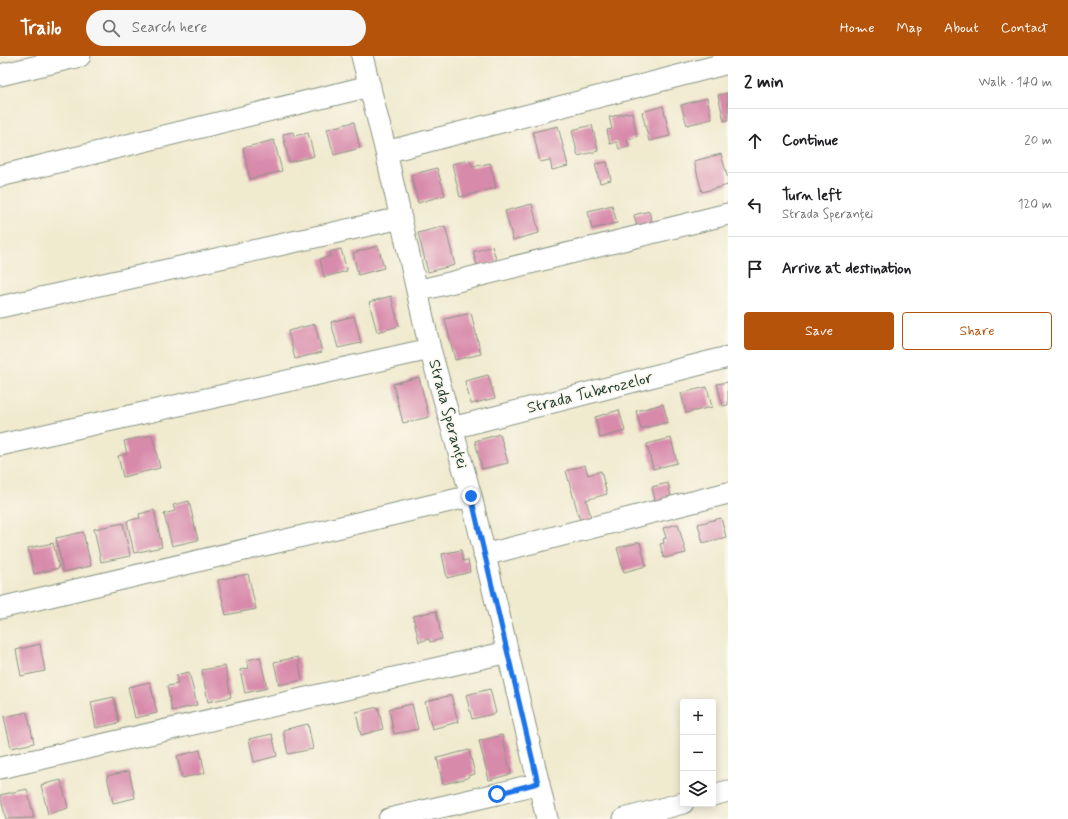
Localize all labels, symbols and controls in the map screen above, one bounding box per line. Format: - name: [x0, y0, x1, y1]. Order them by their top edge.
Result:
- search box: [86, 10, 366, 46]
- text: Trailo: [20, 16, 62, 41]
- icon: search: [100, 17, 122, 39]
- text: Search here: [132, 18, 207, 38]
- text: Home: [840, 19, 874, 37]
- text: Map: [896, 19, 922, 37]
- text: About: [944, 19, 979, 37]
- text: Contact: [1001, 19, 1048, 37]
- text: 2 min: [744, 71, 784, 93]
- text: Walk · 140 m: [979, 74, 1052, 91]
- icon: ahead: [744, 130, 766, 152]
- text: Continue: [782, 131, 838, 151]
- text: 20 m: [1024, 132, 1052, 149]
- text: Turn left: [782, 186, 842, 206]
- icon: left: [744, 194, 766, 216]
- text: 120 m: [1018, 196, 1052, 213]
- text: Strada Speranței: [782, 206, 873, 223]
- icon: arrive: [744, 258, 766, 280]
- text: Arrive at destination: [782, 259, 911, 279]
- button: Save: [744, 312, 894, 350]
- button: Share: [902, 312, 1052, 350]
- street label: Strada Speranței: [423, 357, 473, 471]
- street label: Strada Tuberozelor: [525, 367, 656, 419]
- route end: [462, 487, 480, 505]
- map controls: [680, 699, 716, 807]
- button: +: [680, 699, 716, 735]
- button: −: [680, 735, 716, 771]
- button: layers: [680, 771, 716, 807]
- route start: [488, 785, 506, 803]

